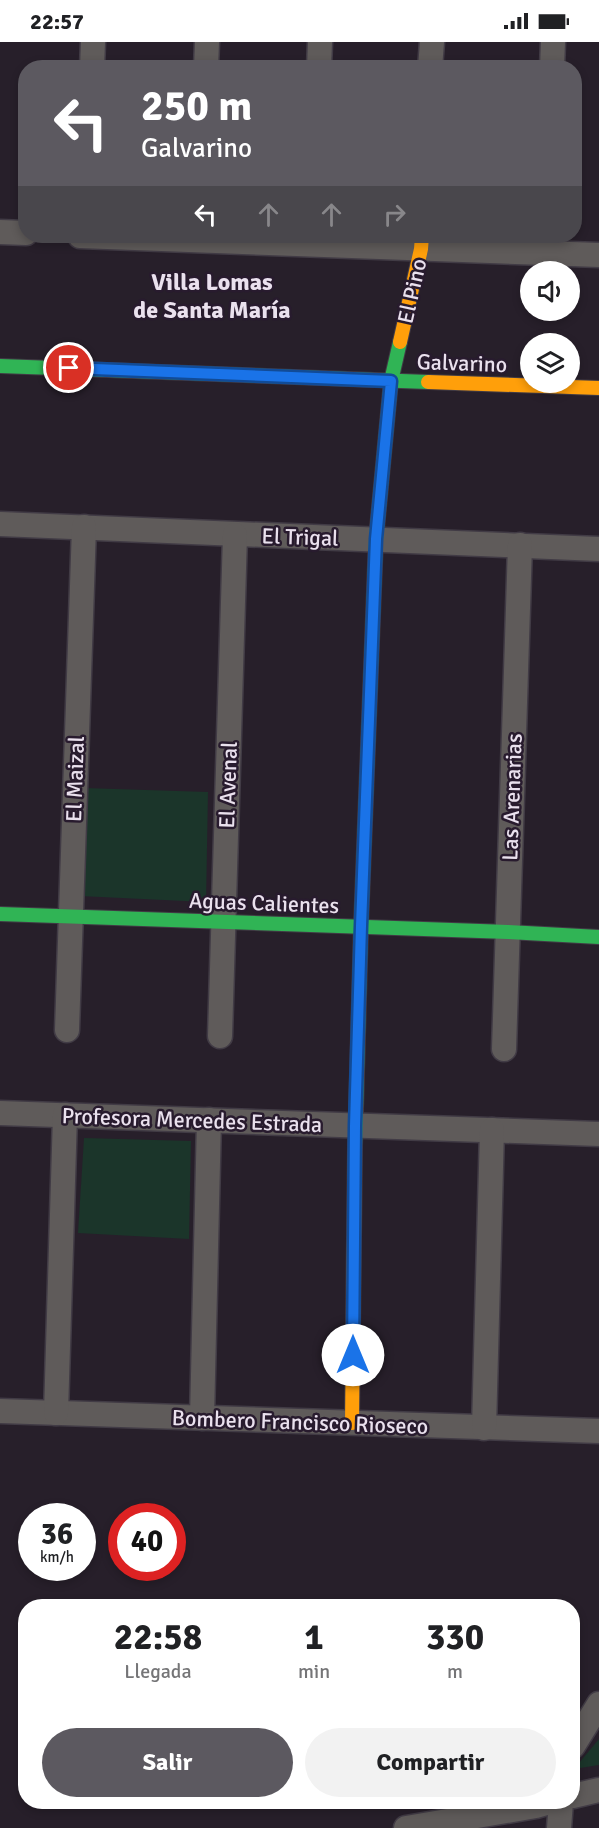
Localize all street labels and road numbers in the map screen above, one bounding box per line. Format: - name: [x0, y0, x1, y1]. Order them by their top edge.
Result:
- street label: El Pino: [391, 256, 433, 326]
- street label: Galvarino: [416, 348, 508, 378]
- street label: El Trigal: [261, 522, 339, 552]
- street label: Las Arenarias: [496, 733, 528, 861]
- street label: El Maizal: [60, 736, 90, 822]
- street label: El Avenal: [213, 741, 243, 829]
- street label: Aguas Calientes: [188, 887, 340, 919]
- street label: Profesora Mercedes Estrada: [61, 1102, 323, 1138]
- street label: Bombero Francisco Rioseco: [171, 1404, 429, 1440]

